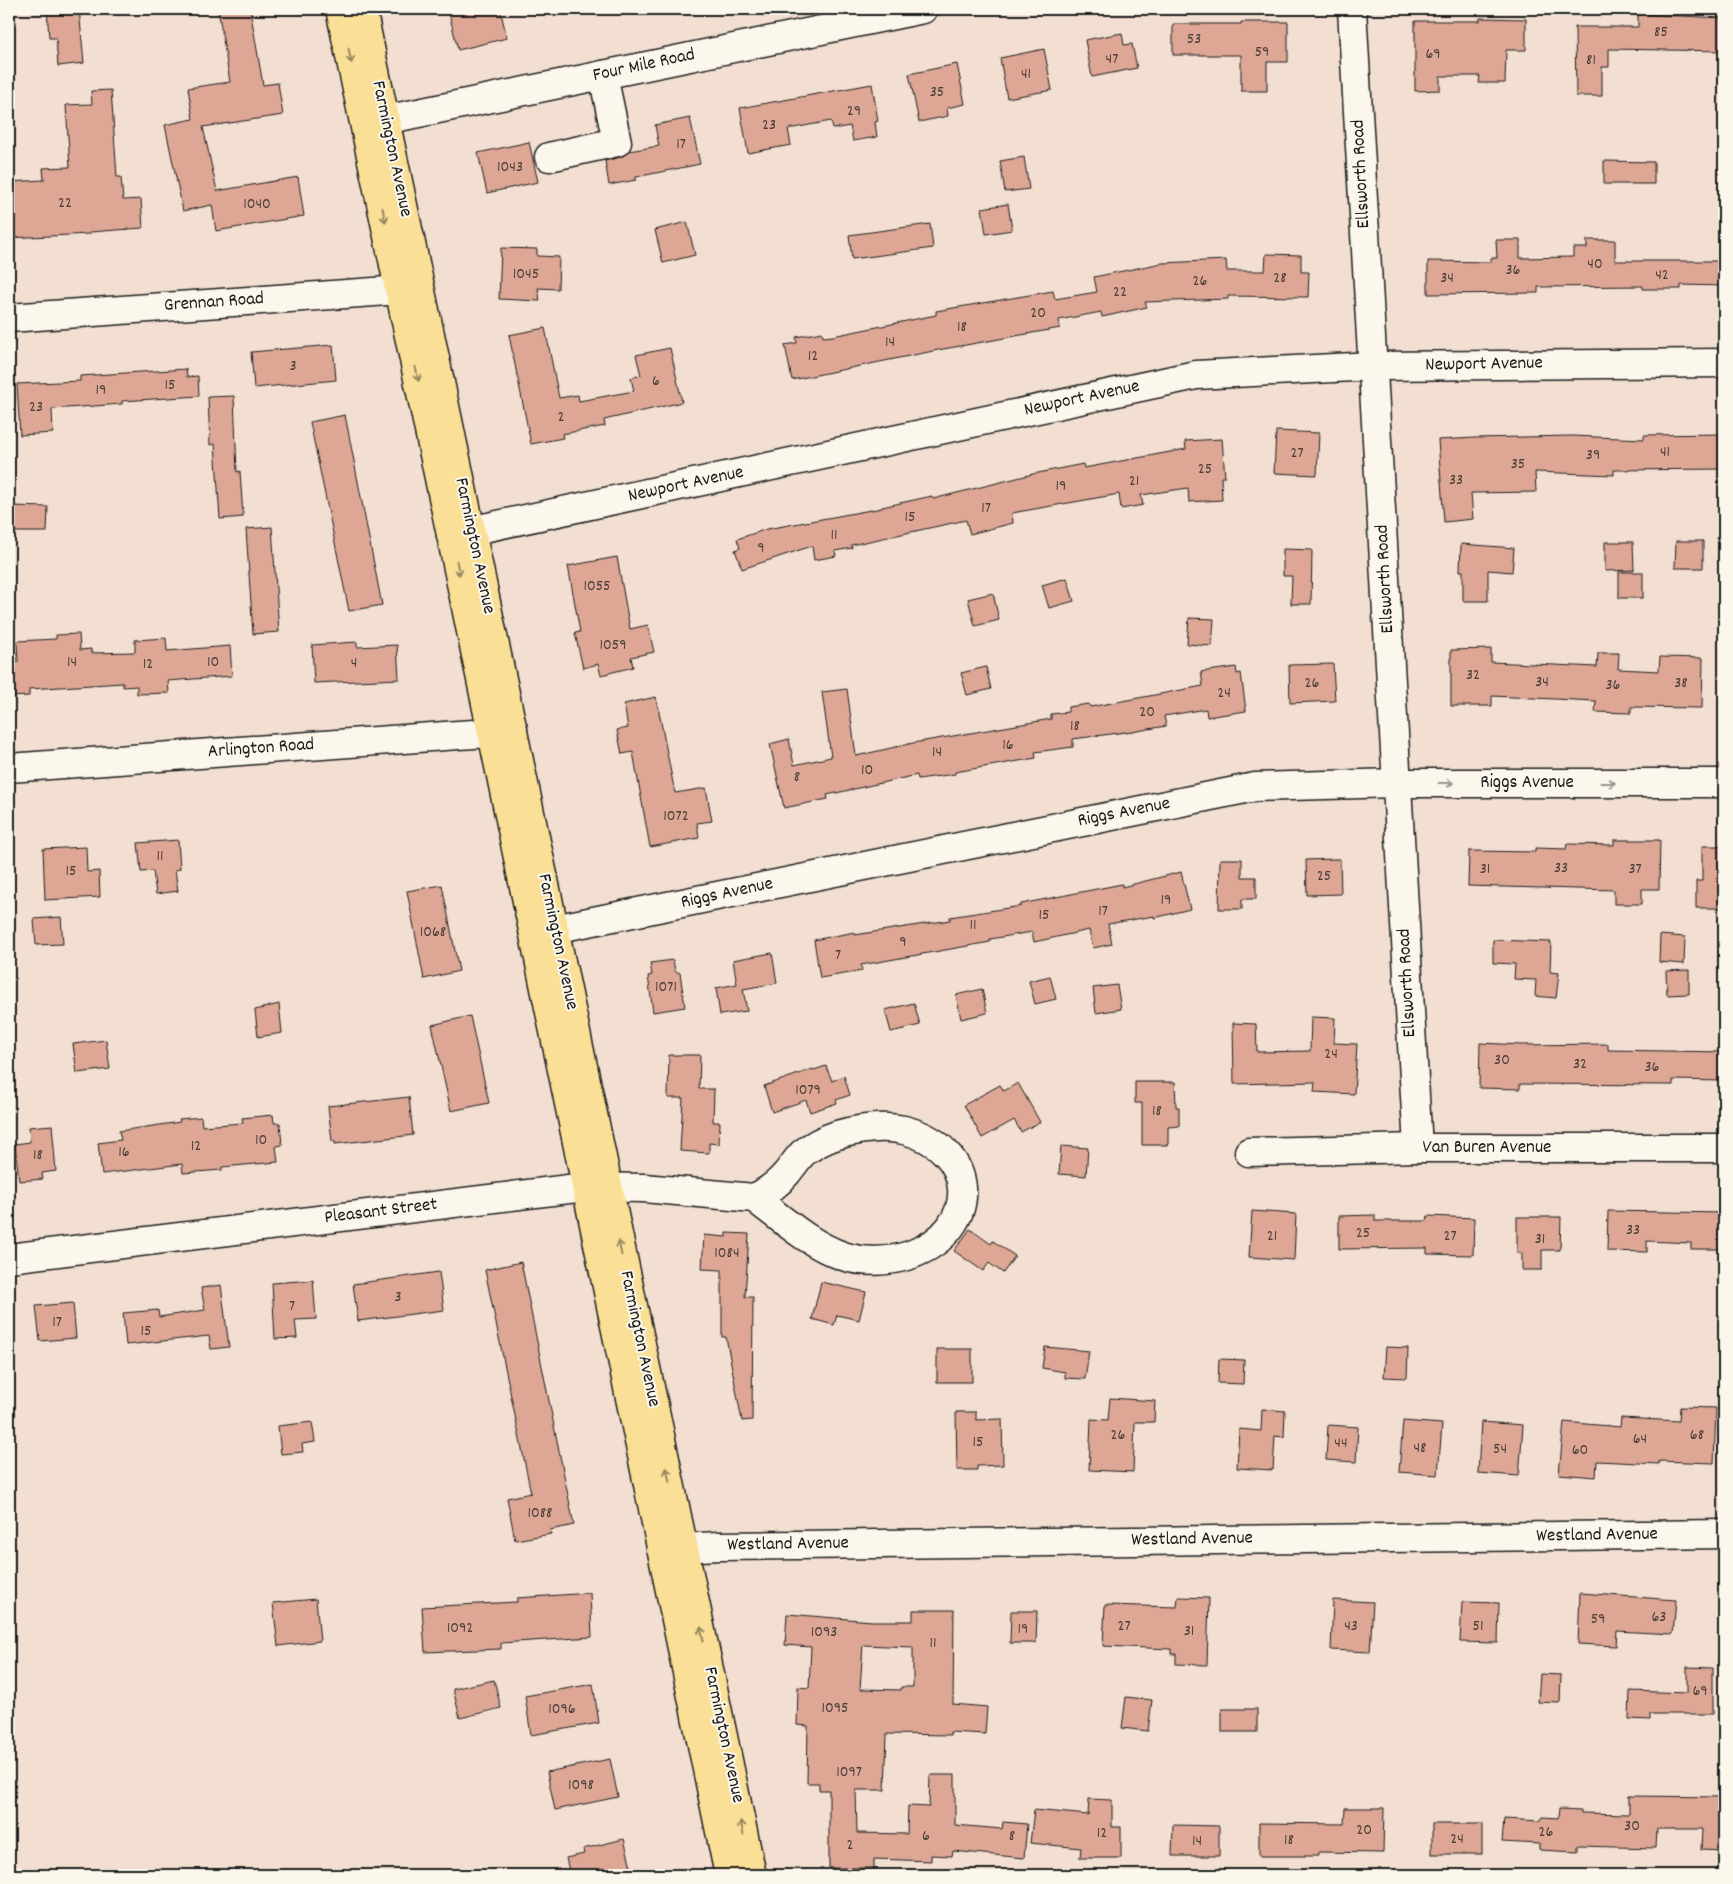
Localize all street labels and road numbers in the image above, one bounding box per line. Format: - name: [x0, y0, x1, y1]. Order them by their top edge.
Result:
- street label: Four Mile Road: [590, 42, 698, 90]
- street label: Farmington Avenue: [363, 78, 419, 220]
- street label: Ellsworth Road: [1346, 119, 1378, 229]
- street label: Grennan Road: [163, 286, 265, 320]
- street label: Newport Avenue: [1425, 350, 1543, 380]
- street label: Newport Avenue: [1022, 374, 1142, 424]
- street label: Newport Avenue: [626, 460, 746, 510]
- street label: Farmington Avenue: [446, 475, 502, 617]
- street label: Ellsworth Road: [1370, 524, 1402, 634]
- street label: Arlington Road: [207, 732, 315, 766]
- street label: Riggs Avenue: [1480, 770, 1574, 797]
- street label: Riggs Avenue: [1075, 791, 1173, 835]
- street label: Farmington Avenue: [529, 871, 585, 1013]
- street label: Riggs Avenue: [678, 871, 776, 917]
- street label: Ellsworth Road: [1392, 928, 1424, 1038]
- street label: Van Buren Avenue: [1423, 1135, 1551, 1162]
- street label: Pleasant Street: [323, 1192, 439, 1232]
- street label: Farmington Avenue: [611, 1268, 667, 1410]
- street label: Westland Avenue: [1536, 1521, 1658, 1551]
- street label: Westland Avenue: [1131, 1525, 1253, 1555]
- street label: Westland Avenue: [727, 1530, 849, 1560]
- street label: Farmington Avenue: [695, 1664, 751, 1806]

